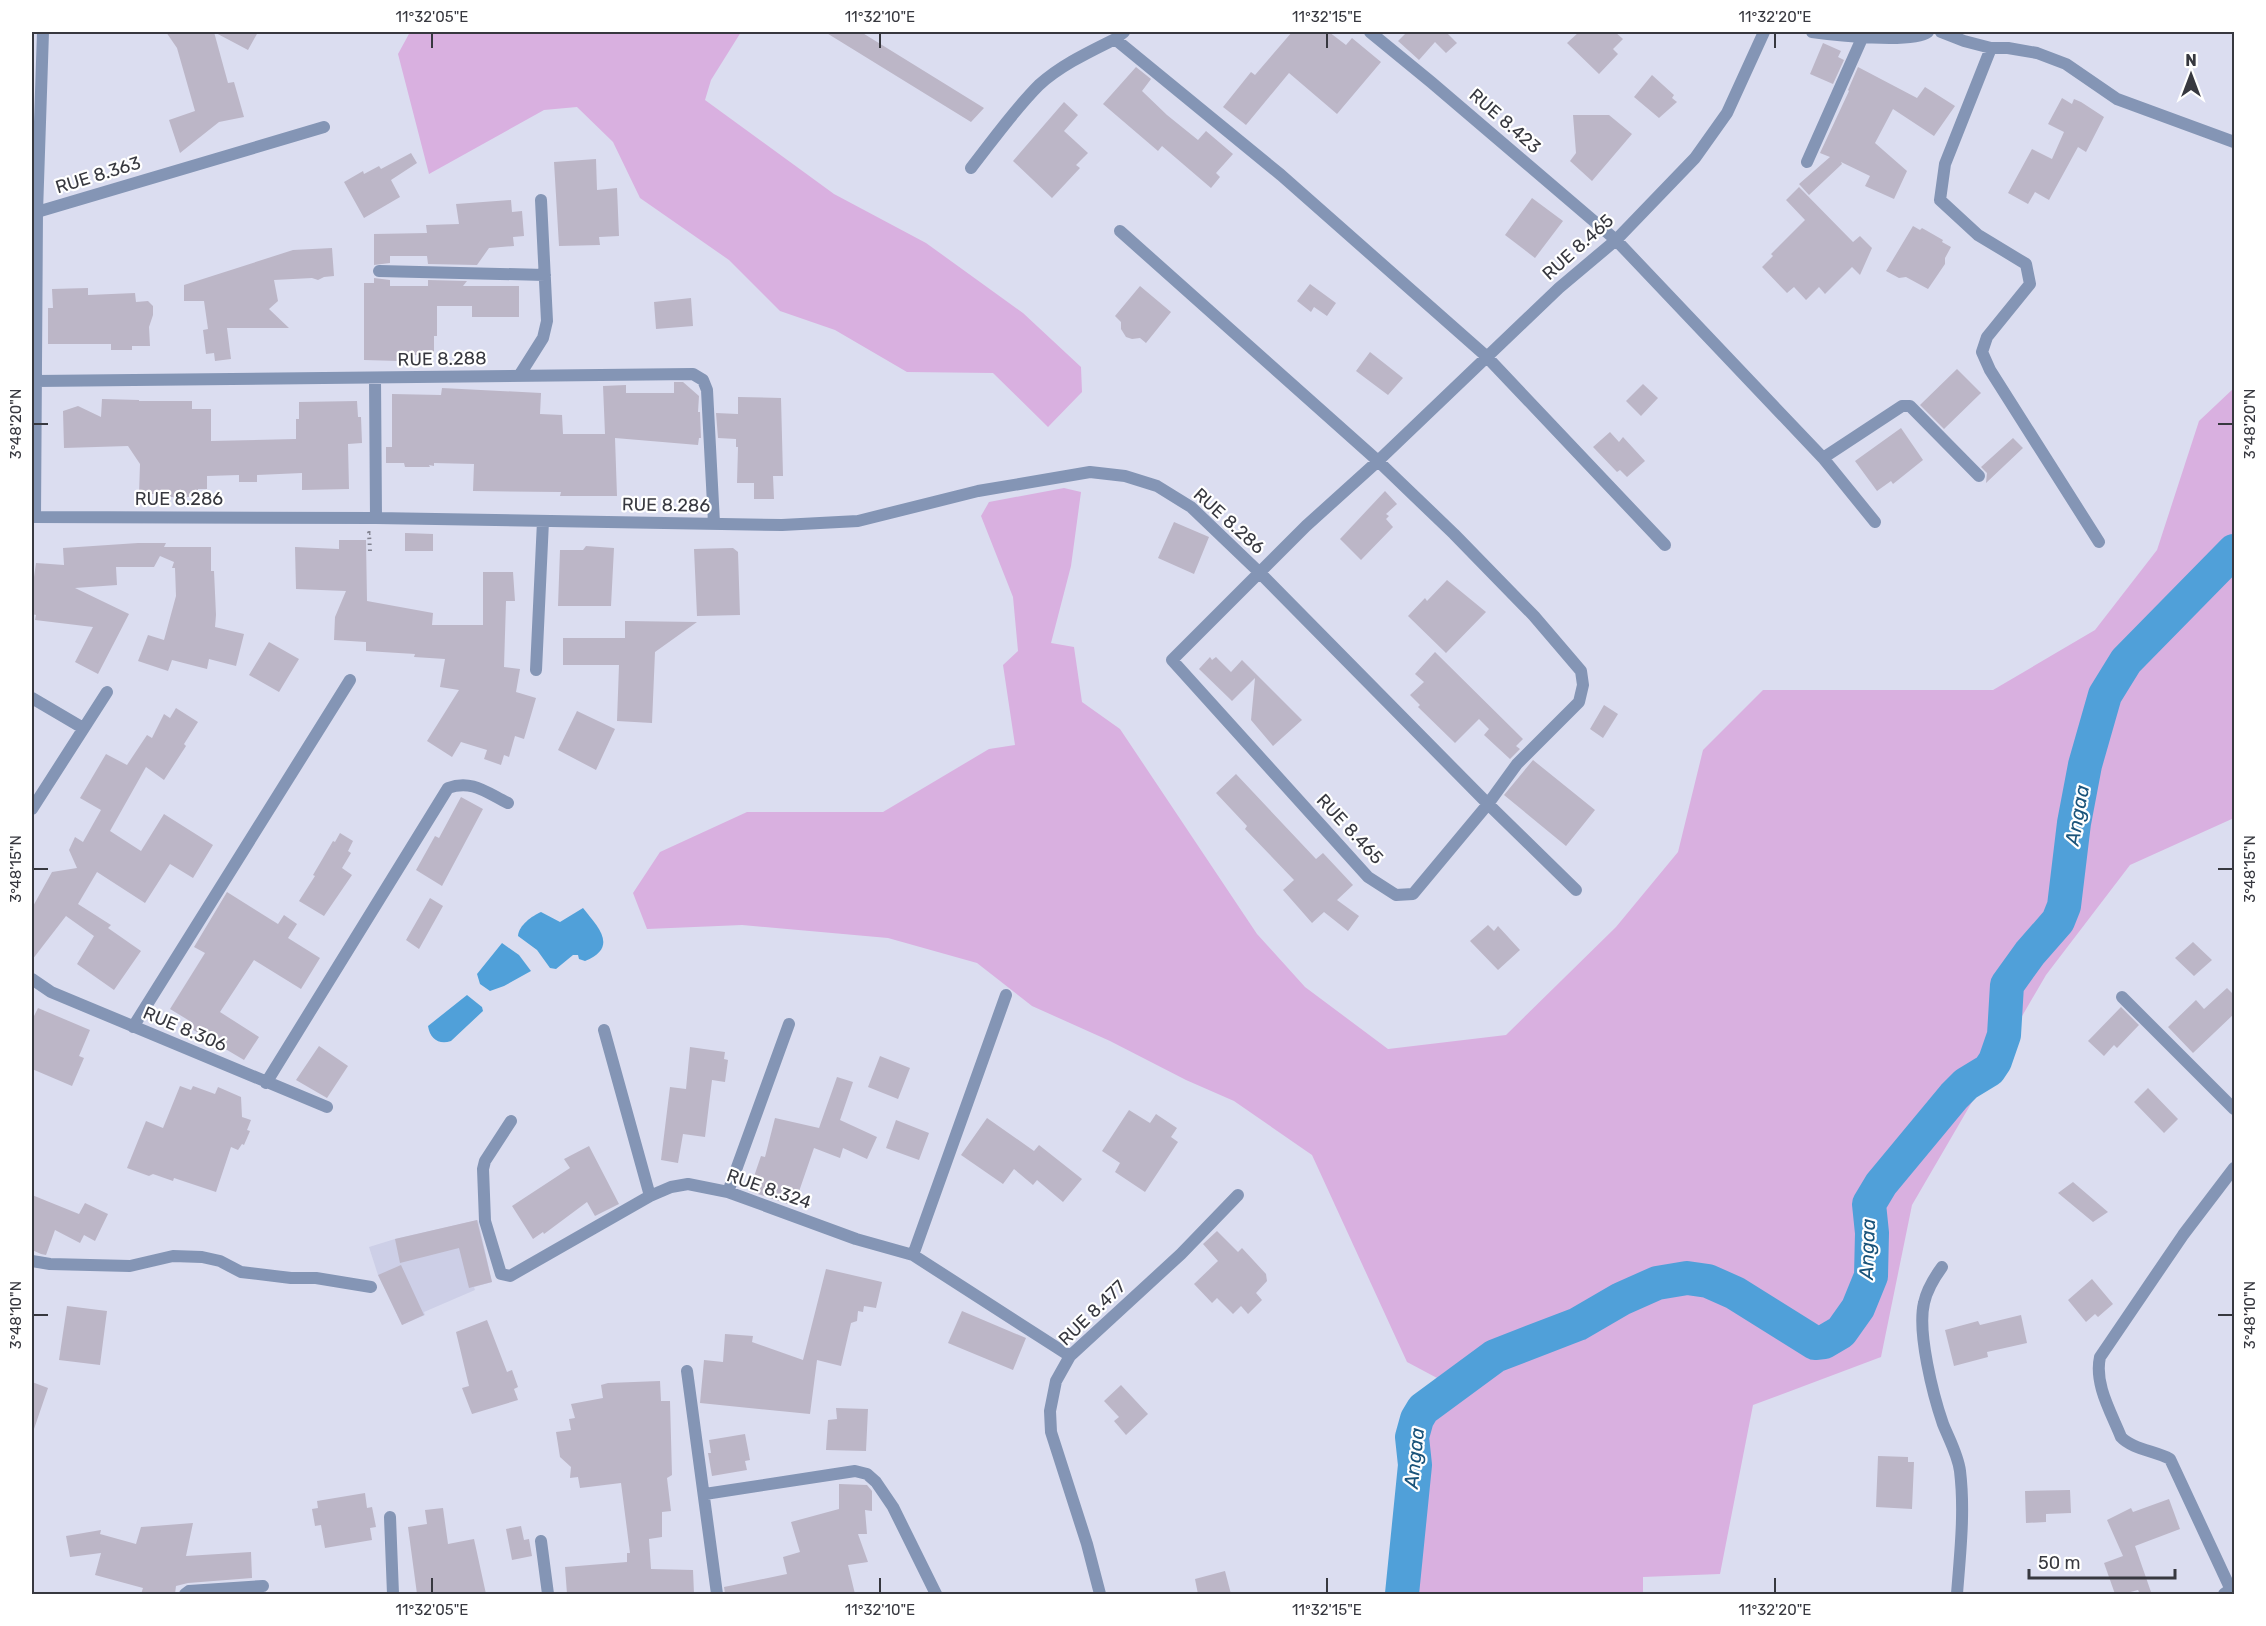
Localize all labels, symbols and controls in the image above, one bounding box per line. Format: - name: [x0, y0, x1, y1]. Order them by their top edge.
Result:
- text: 11°32'05"E: [396, 8, 468, 26]
- text: 11°32'10"E: [845, 8, 915, 26]
- text: 11°32'15"E: [1292, 8, 1362, 26]
- text: 11°32'20"E: [1739, 8, 1811, 26]
- north arrow: [2161, 45, 2221, 105]
- text: N: [2185, 51, 2197, 70]
- street label: RUE 8.423: [1465, 84, 1545, 158]
- street label: RUE 8.363: [53, 152, 143, 198]
- street label: RUE 8.465: [1538, 209, 1618, 285]
- street label: RUE 8.288: [397, 347, 487, 371]
- text: 3°48'20"N: [7, 389, 25, 459]
- text: 3°48'20"N: [2241, 389, 2259, 459]
- street label: RUE 8.286: [1189, 483, 1269, 559]
- street label: RUE 8.286: [135, 488, 223, 510]
- street label: RUE 8.286: [622, 493, 711, 517]
- water label: Angaa: [2060, 783, 2094, 848]
- street label: RUE 8.465: [1312, 789, 1388, 869]
- text: 3°48'15"N: [7, 835, 25, 903]
- text: 3°48'15"N: [2241, 835, 2259, 903]
- street label: RUE 8.306: [140, 1002, 230, 1056]
- street label: RUE 8.324: [724, 1164, 814, 1214]
- water label: Angaa: [1854, 1218, 1880, 1281]
- street label: RUE 8.477: [1054, 1276, 1130, 1350]
- text: 3°48'10"N: [7, 1281, 25, 1349]
- text: 3°48'10"N: [2241, 1281, 2259, 1349]
- water label: Angaa: [1399, 1426, 1429, 1491]
- scale bar: [2029, 1542, 2174, 1580]
- text: 50 m: [2038, 1552, 2081, 1574]
- text: 11°32'05"E: [396, 1601, 468, 1619]
- text: 11°32'10"E: [845, 1601, 915, 1619]
- text: 11°32'15"E: [1292, 1601, 1362, 1619]
- text: 11°32'20"E: [1739, 1601, 1811, 1619]

